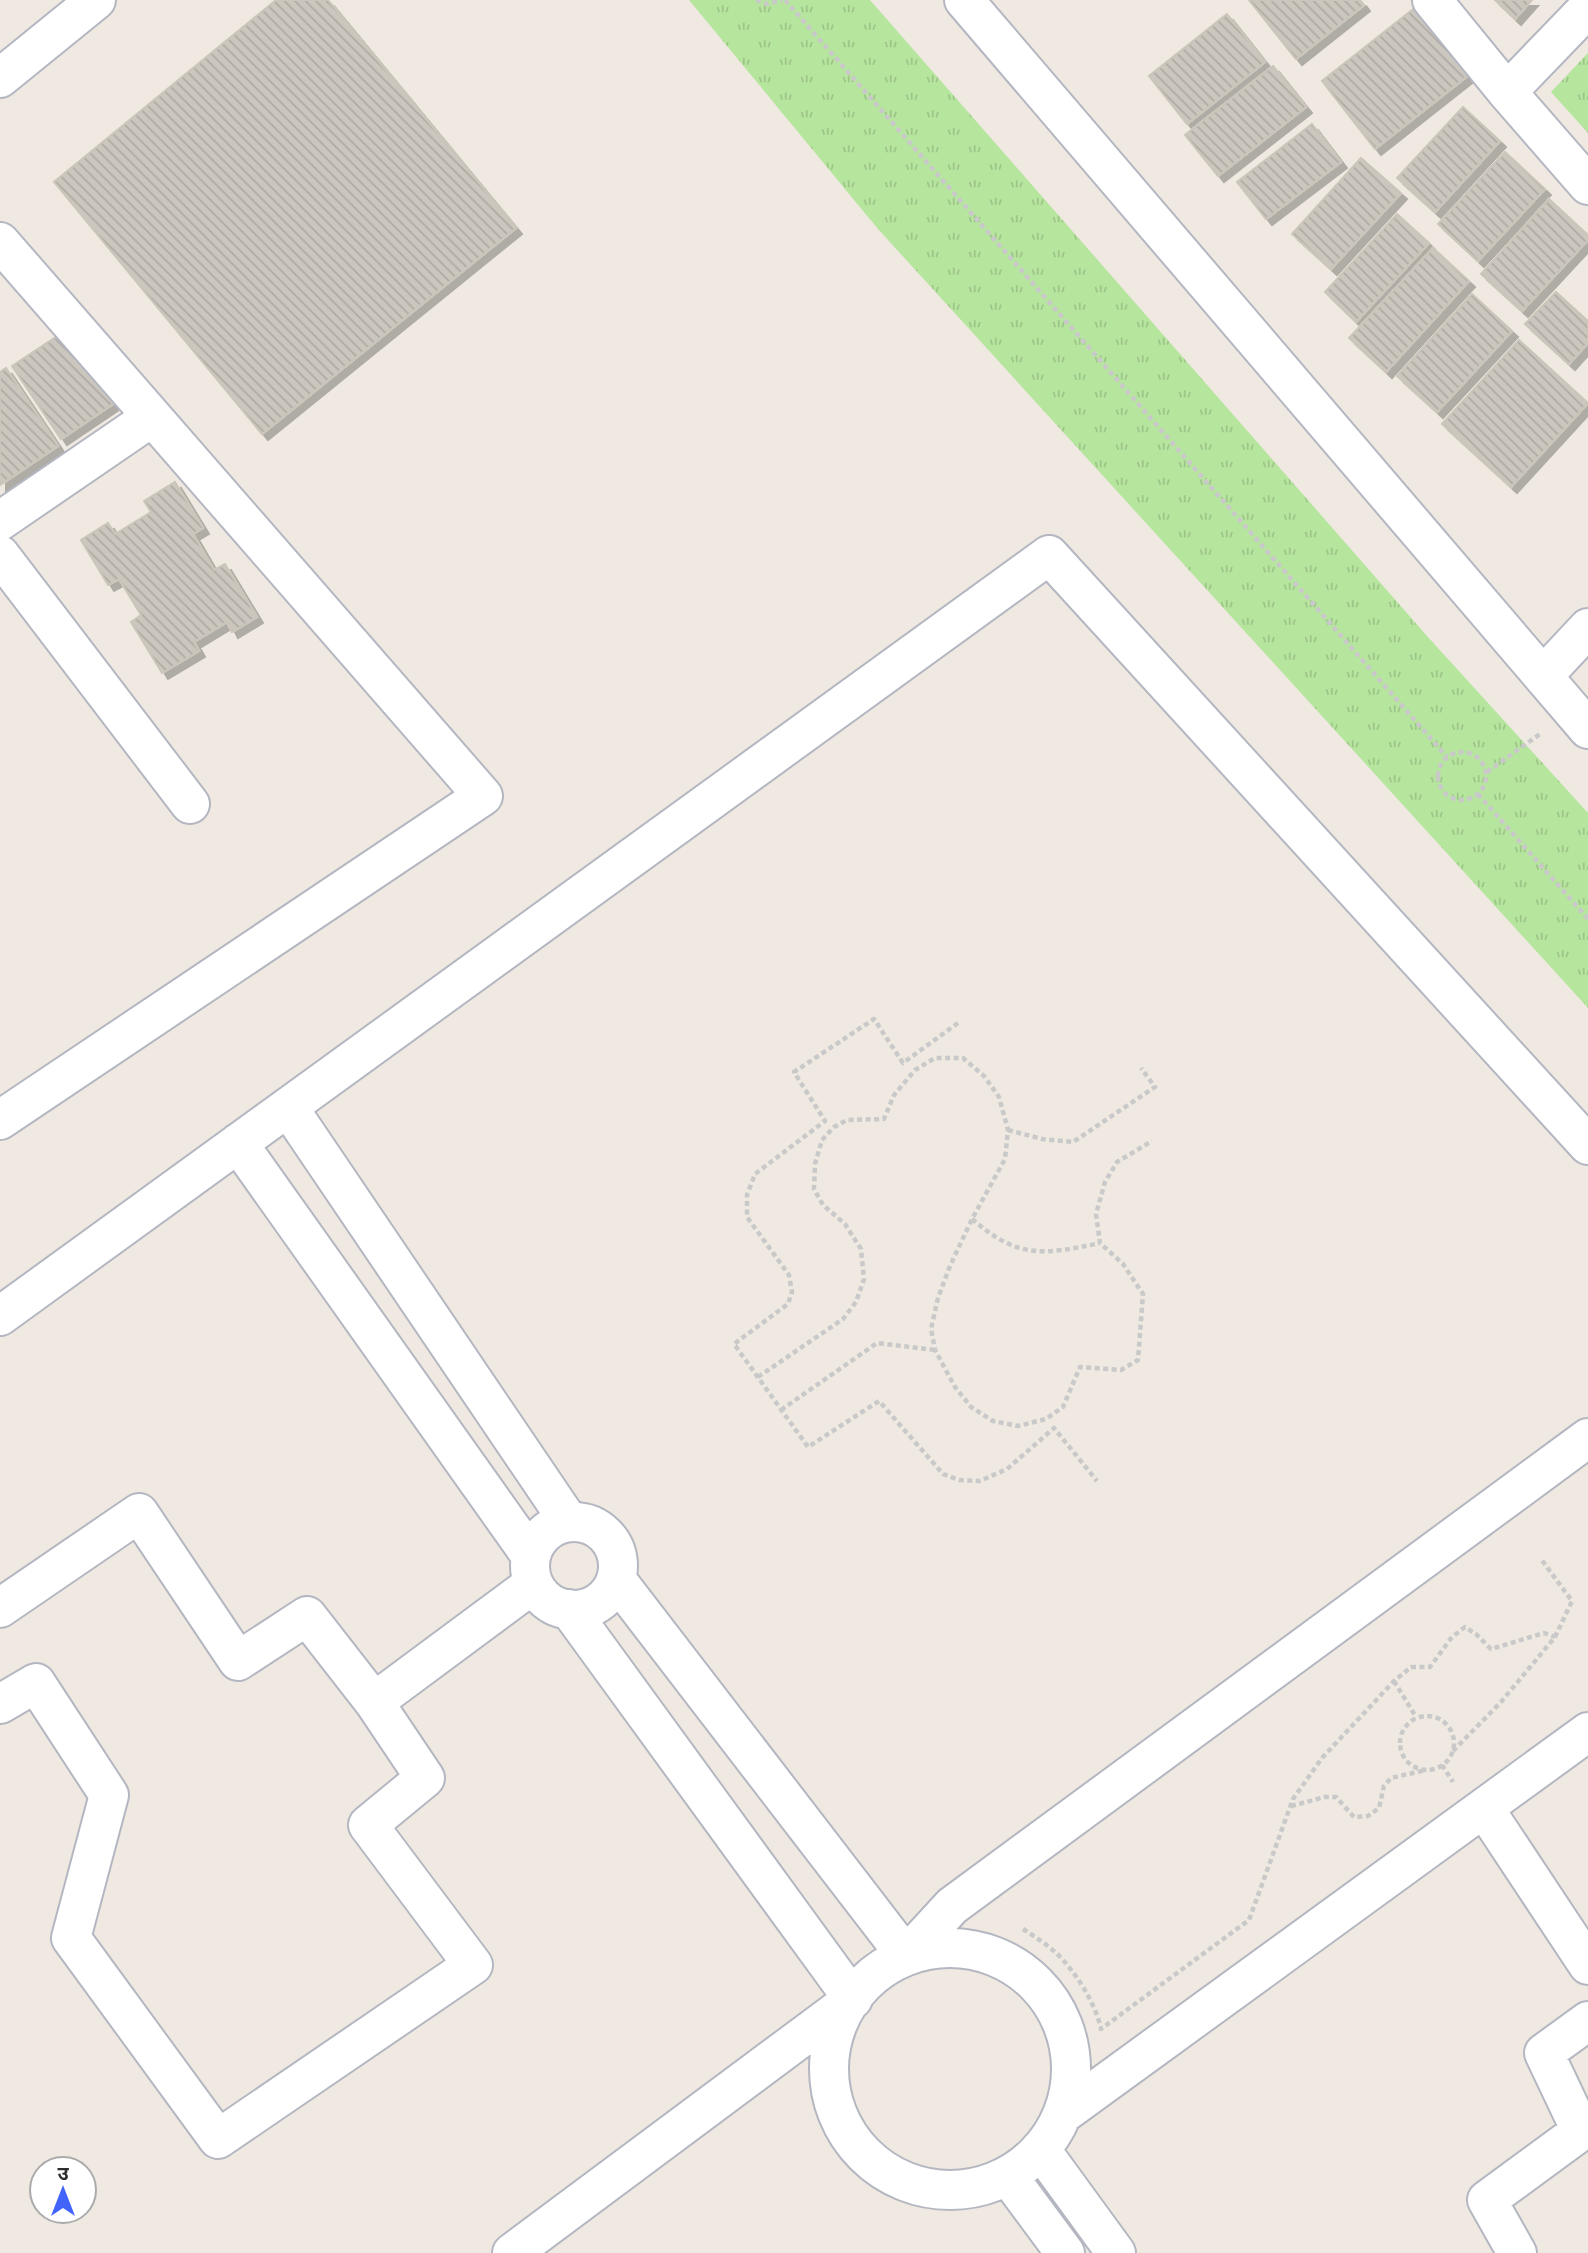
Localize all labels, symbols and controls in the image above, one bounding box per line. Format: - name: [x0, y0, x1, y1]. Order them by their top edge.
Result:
- north arrow: [28, 2155, 98, 2225]
- text: उ: [57, 2160, 69, 2186]

